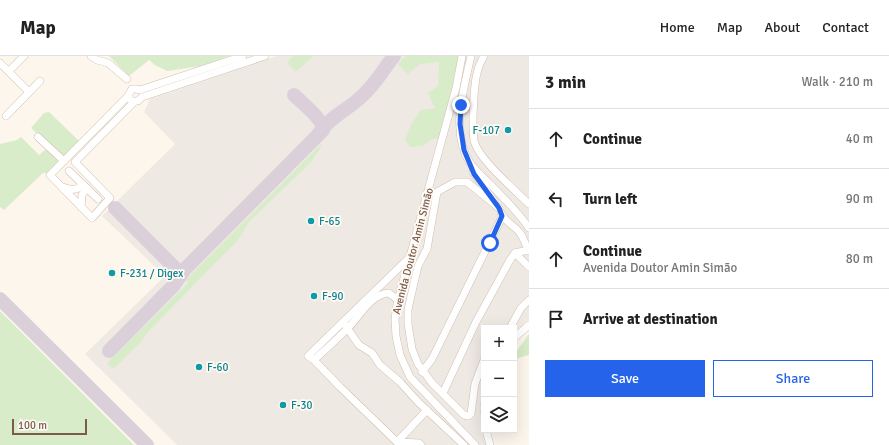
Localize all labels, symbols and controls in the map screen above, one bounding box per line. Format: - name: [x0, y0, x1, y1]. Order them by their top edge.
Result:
- text: Map: [20, 16, 56, 40]
- text: Home: [660, 19, 695, 36]
- text: Map: [717, 19, 742, 36]
- text: About: [764, 19, 800, 36]
- text: Contact: [822, 19, 869, 36]
- text: 3 min: [545, 72, 586, 93]
- text: Walk · 210 m: [802, 74, 873, 90]
- route end: [452, 96, 470, 114]
- place label: F-107: [473, 124, 500, 137]
- marker: F-107: [503, 125, 513, 135]
- icon: ahead: [545, 128, 567, 150]
- text: Continue: [583, 130, 642, 148]
- text: 40 m: [846, 131, 873, 147]
- street label: Avenida Doutor Amin Simão: [390, 186, 436, 316]
- icon: left: [545, 188, 567, 210]
- text: Turn left: [583, 190, 637, 208]
- text: 90 m: [846, 191, 873, 207]
- place label: F-65: [319, 215, 341, 228]
- marker: F-65: [306, 216, 316, 226]
- route start: [481, 234, 499, 252]
- text: Continue: [583, 242, 642, 260]
- icon: ahead: [545, 248, 567, 270]
- text: 80 m: [846, 251, 873, 267]
- text: Avenida Doutor Amin Simão: [583, 260, 737, 276]
- place label: F-231 / Digex: [120, 267, 183, 280]
- marker: F-231 / Digex: [107, 268, 117, 278]
- place label: F-90: [322, 290, 344, 303]
- marker: F-90: [309, 291, 319, 301]
- icon: arrive: [545, 308, 567, 330]
- text: Arrive at destination: [583, 310, 718, 328]
- map controls: [481, 325, 517, 433]
- button: +: [481, 325, 517, 361]
- button: Save: [545, 360, 705, 397]
- button: Share: [713, 360, 873, 397]
- place label: F-60: [207, 361, 229, 374]
- button: −: [481, 361, 517, 397]
- marker: F-60: [194, 362, 204, 372]
- button: layers: [481, 397, 517, 433]
- place label: F-30: [291, 399, 313, 412]
- marker: F-30: [278, 400, 288, 410]
- scale bar: [12, 417, 87, 436]
- text: 100 m: [18, 419, 47, 432]

